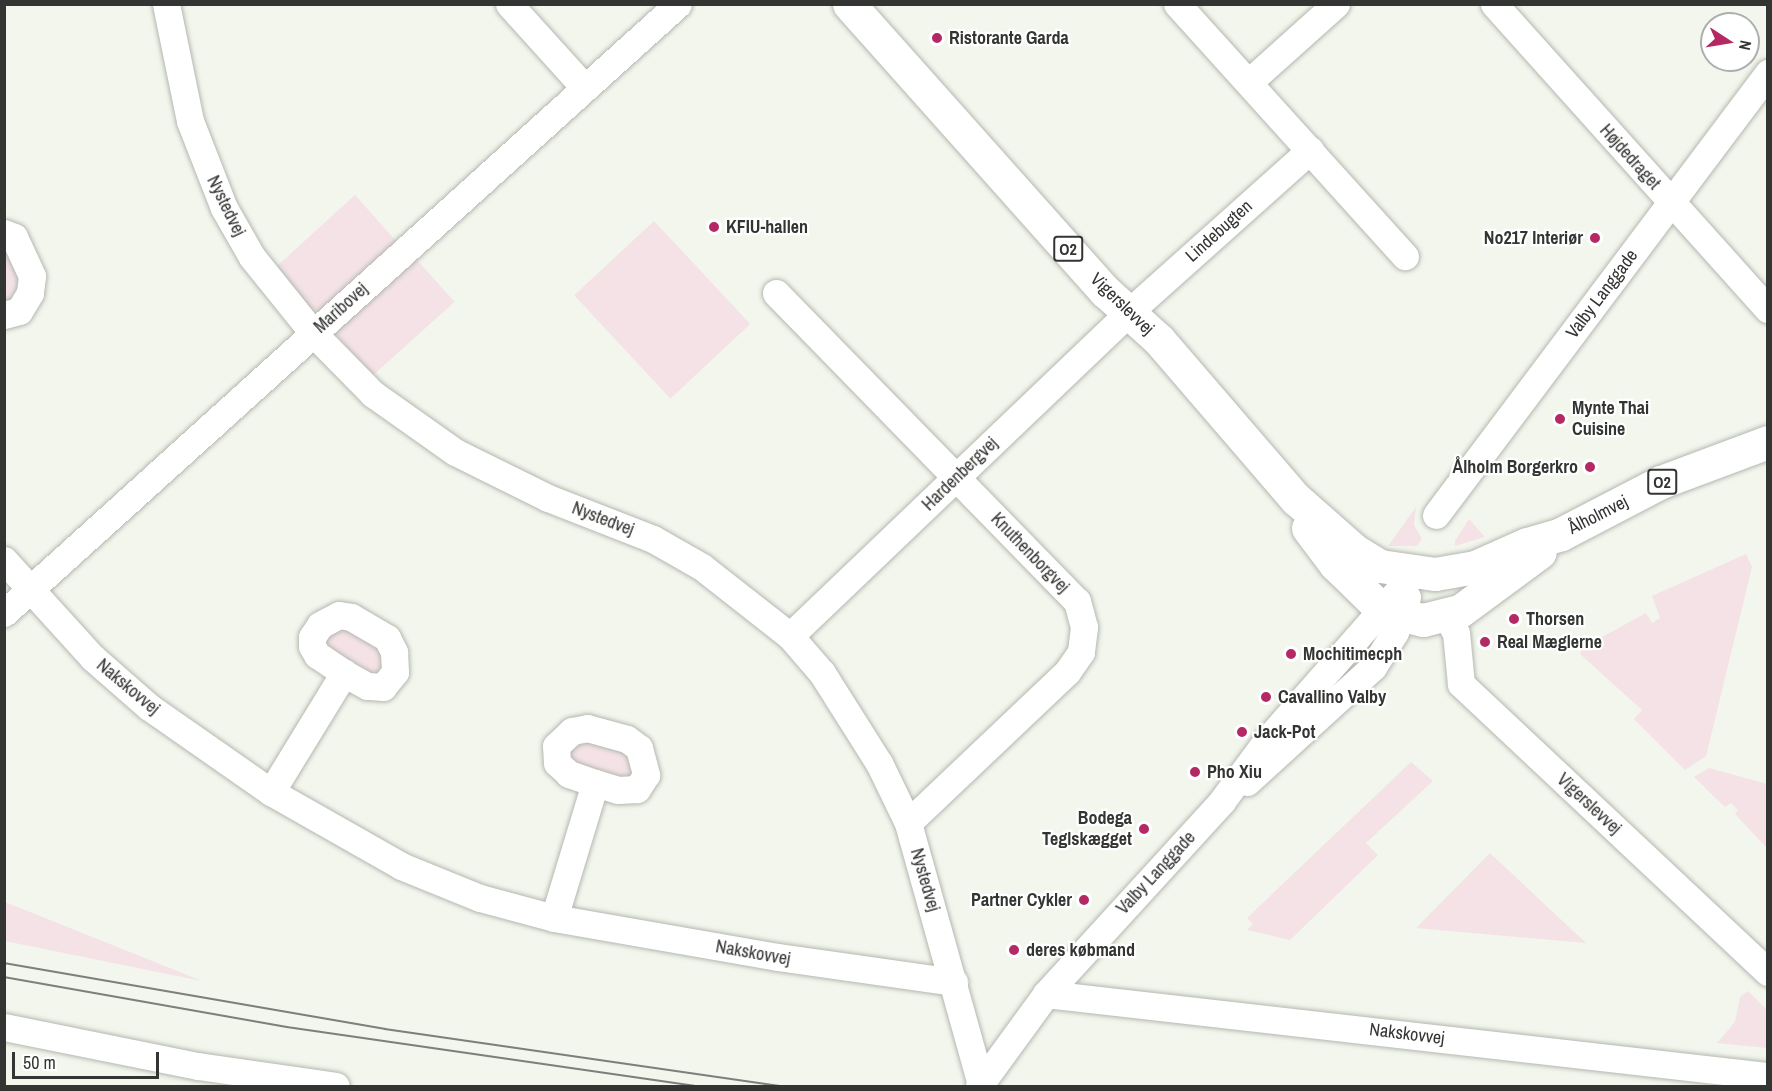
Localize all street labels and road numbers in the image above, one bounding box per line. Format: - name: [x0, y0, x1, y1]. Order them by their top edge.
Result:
- street label: Højdedraget: [1595, 120, 1665, 194]
- street label: Nystedvej: [202, 172, 250, 240]
- street label: Lindebugten: [1181, 196, 1257, 266]
- road number: O2: [1053, 236, 1083, 262]
- street label: Valby Langgade: [1562, 245, 1642, 343]
- street label: Vigerslevvej: [1086, 268, 1158, 340]
- street label: Maribovej: [310, 278, 372, 338]
- street label: Hardenbergvej: [918, 433, 1002, 515]
- road number: O2: [1647, 469, 1677, 495]
- street label: Ålholmvej: [1565, 491, 1631, 539]
- street label: Nystedvej: [569, 497, 637, 541]
- street label: Knuthenborgvej: [986, 508, 1074, 598]
- street label: Nakskovvej: [92, 654, 164, 720]
- street label: Vigerslevvej: [1552, 769, 1626, 839]
- street label: Valby Langgade: [1112, 827, 1200, 919]
- street label: Nystedvej: [906, 846, 944, 914]
- street label: Nakskovvej: [714, 936, 792, 970]
- street label: Nakskovvej: [1368, 1019, 1446, 1049]

